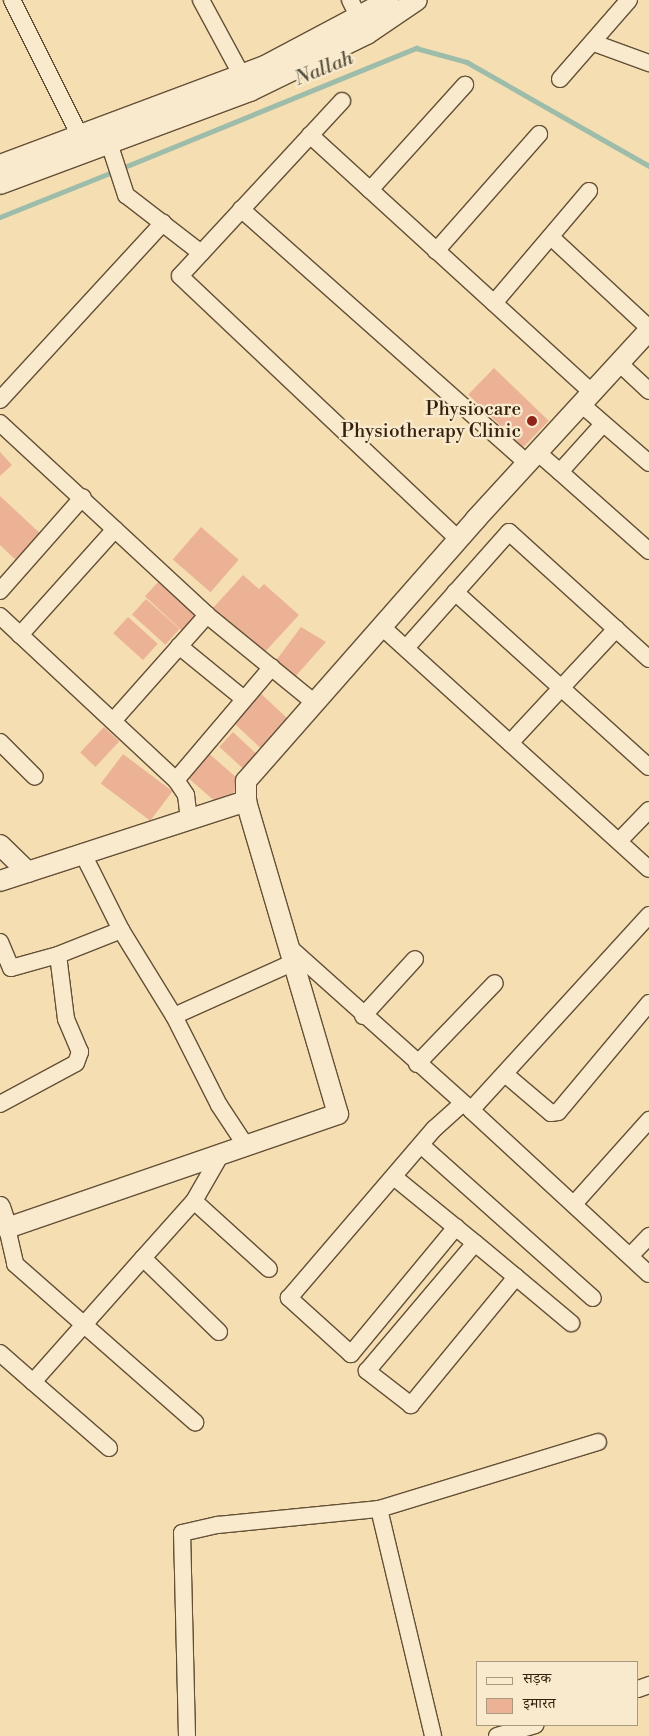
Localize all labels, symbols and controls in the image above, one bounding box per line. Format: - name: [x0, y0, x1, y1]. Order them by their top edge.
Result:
- water label: Nallah: [291, 46, 357, 92]
- place label: Physiocare Physiotherapy Clinic: [341, 399, 521, 443]
- marker: Physiocare Physiotherapy Clinic: [525, 414, 539, 428]
- legend: [477, 1661, 639, 1726]
- text: सड़क: [523, 1669, 551, 1688]
- text: इमारत: [523, 1694, 556, 1713]

